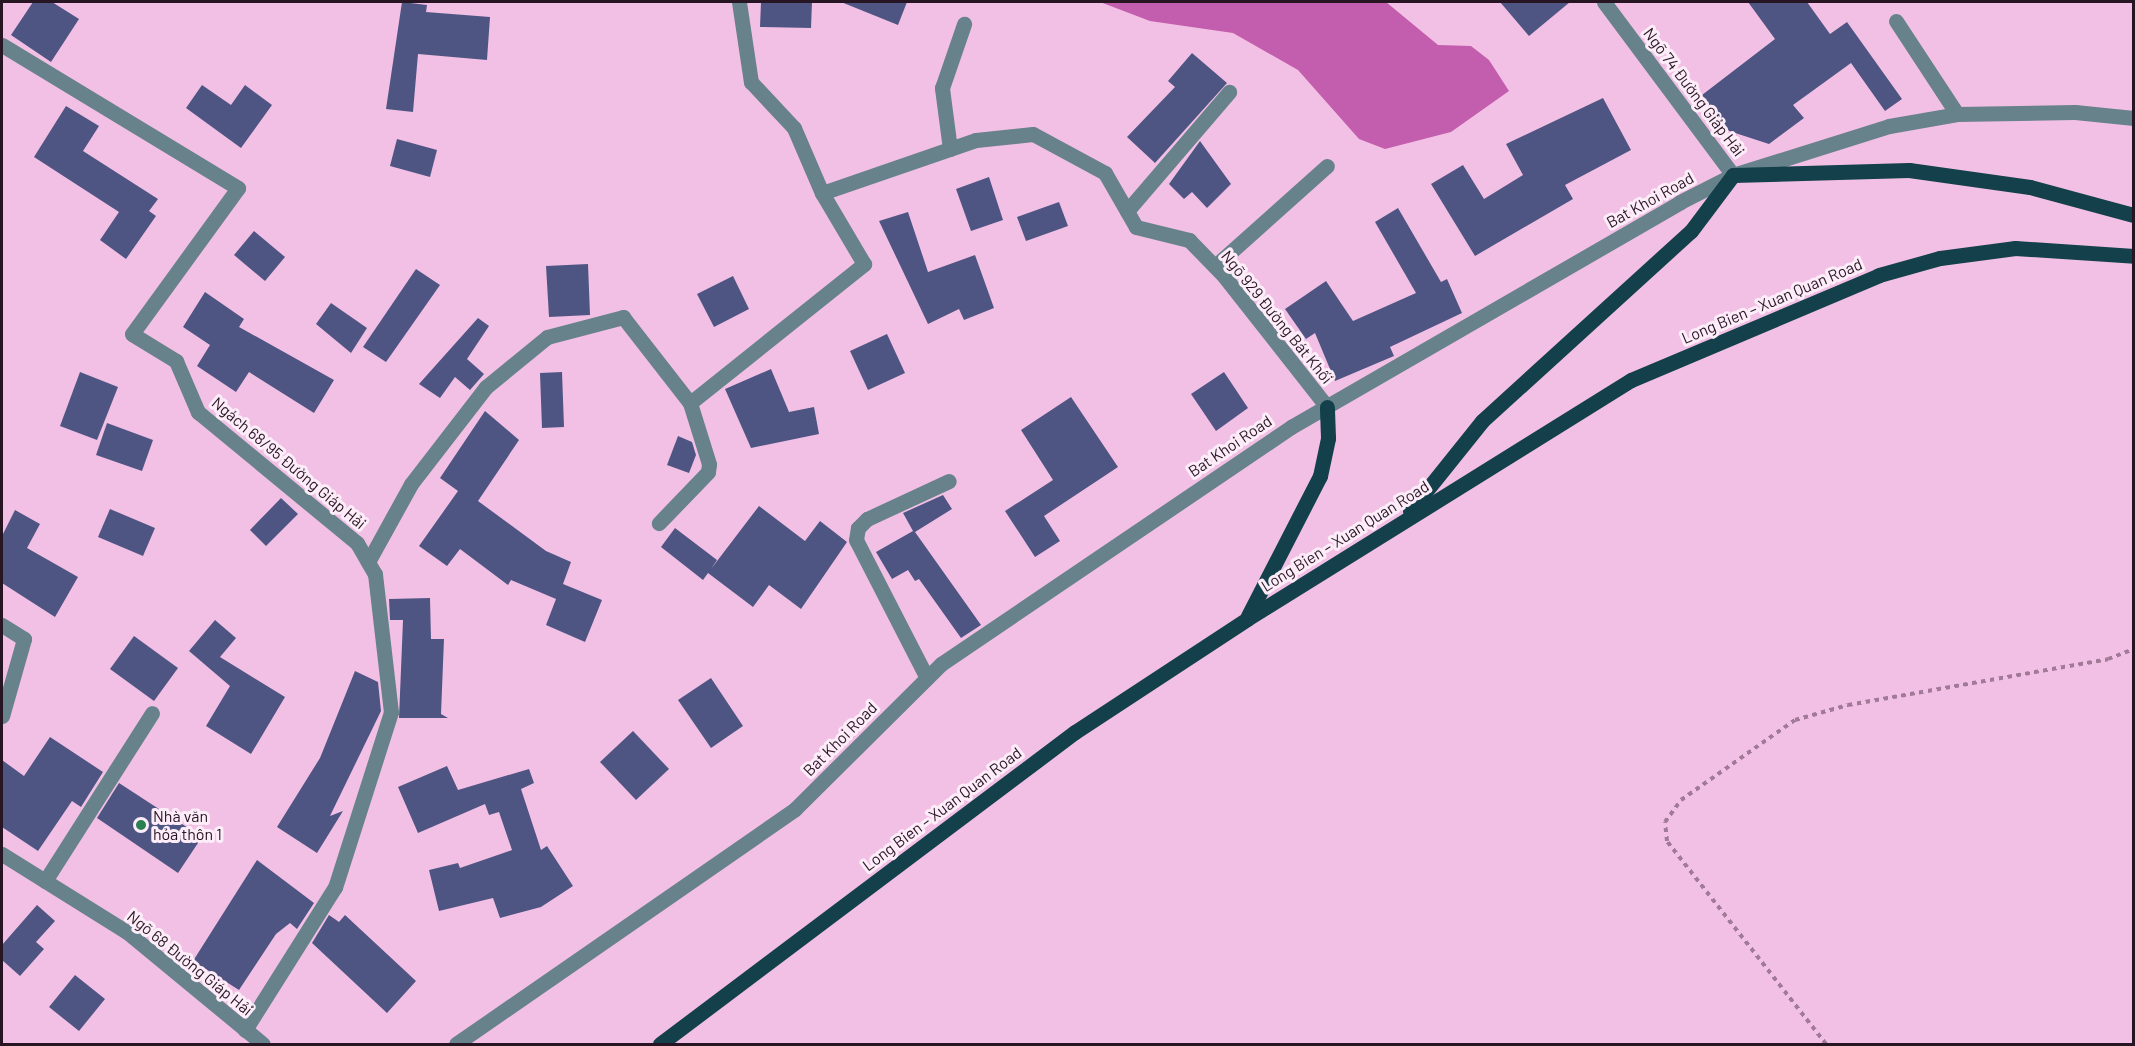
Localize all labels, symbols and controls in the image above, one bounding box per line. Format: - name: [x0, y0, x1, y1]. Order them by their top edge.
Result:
- street label: Ngõ 74 Đường Giáp Hải: [1639, 24, 1749, 160]
- street label: Bat Khoi Road: [1603, 168, 1697, 232]
- street label: Ngõ 929 Đường Bát Khối: [1217, 246, 1337, 388]
- street label: Long Bien – Xuan Quan Road: [1679, 254, 1865, 348]
- street label: Ngách 68/95 Đường Giáp Hải: [208, 393, 370, 533]
- street label: Bat Khoi Road: [1185, 411, 1275, 481]
- street label: Long Bien – Xuan Quan Road: [1258, 476, 1432, 596]
- street label: Bat Khoi Road: [799, 698, 881, 780]
- street label: Long Bien – Xuan Quan Road: [859, 743, 1025, 875]
- place label: Nhà văn hóa thôn 1: [153, 806, 222, 844]
- marker: Nhà văn hóa thôn 1: [134, 818, 148, 832]
- street label: Ngõ 68 Đường Giáp Hải: [123, 906, 257, 1020]

